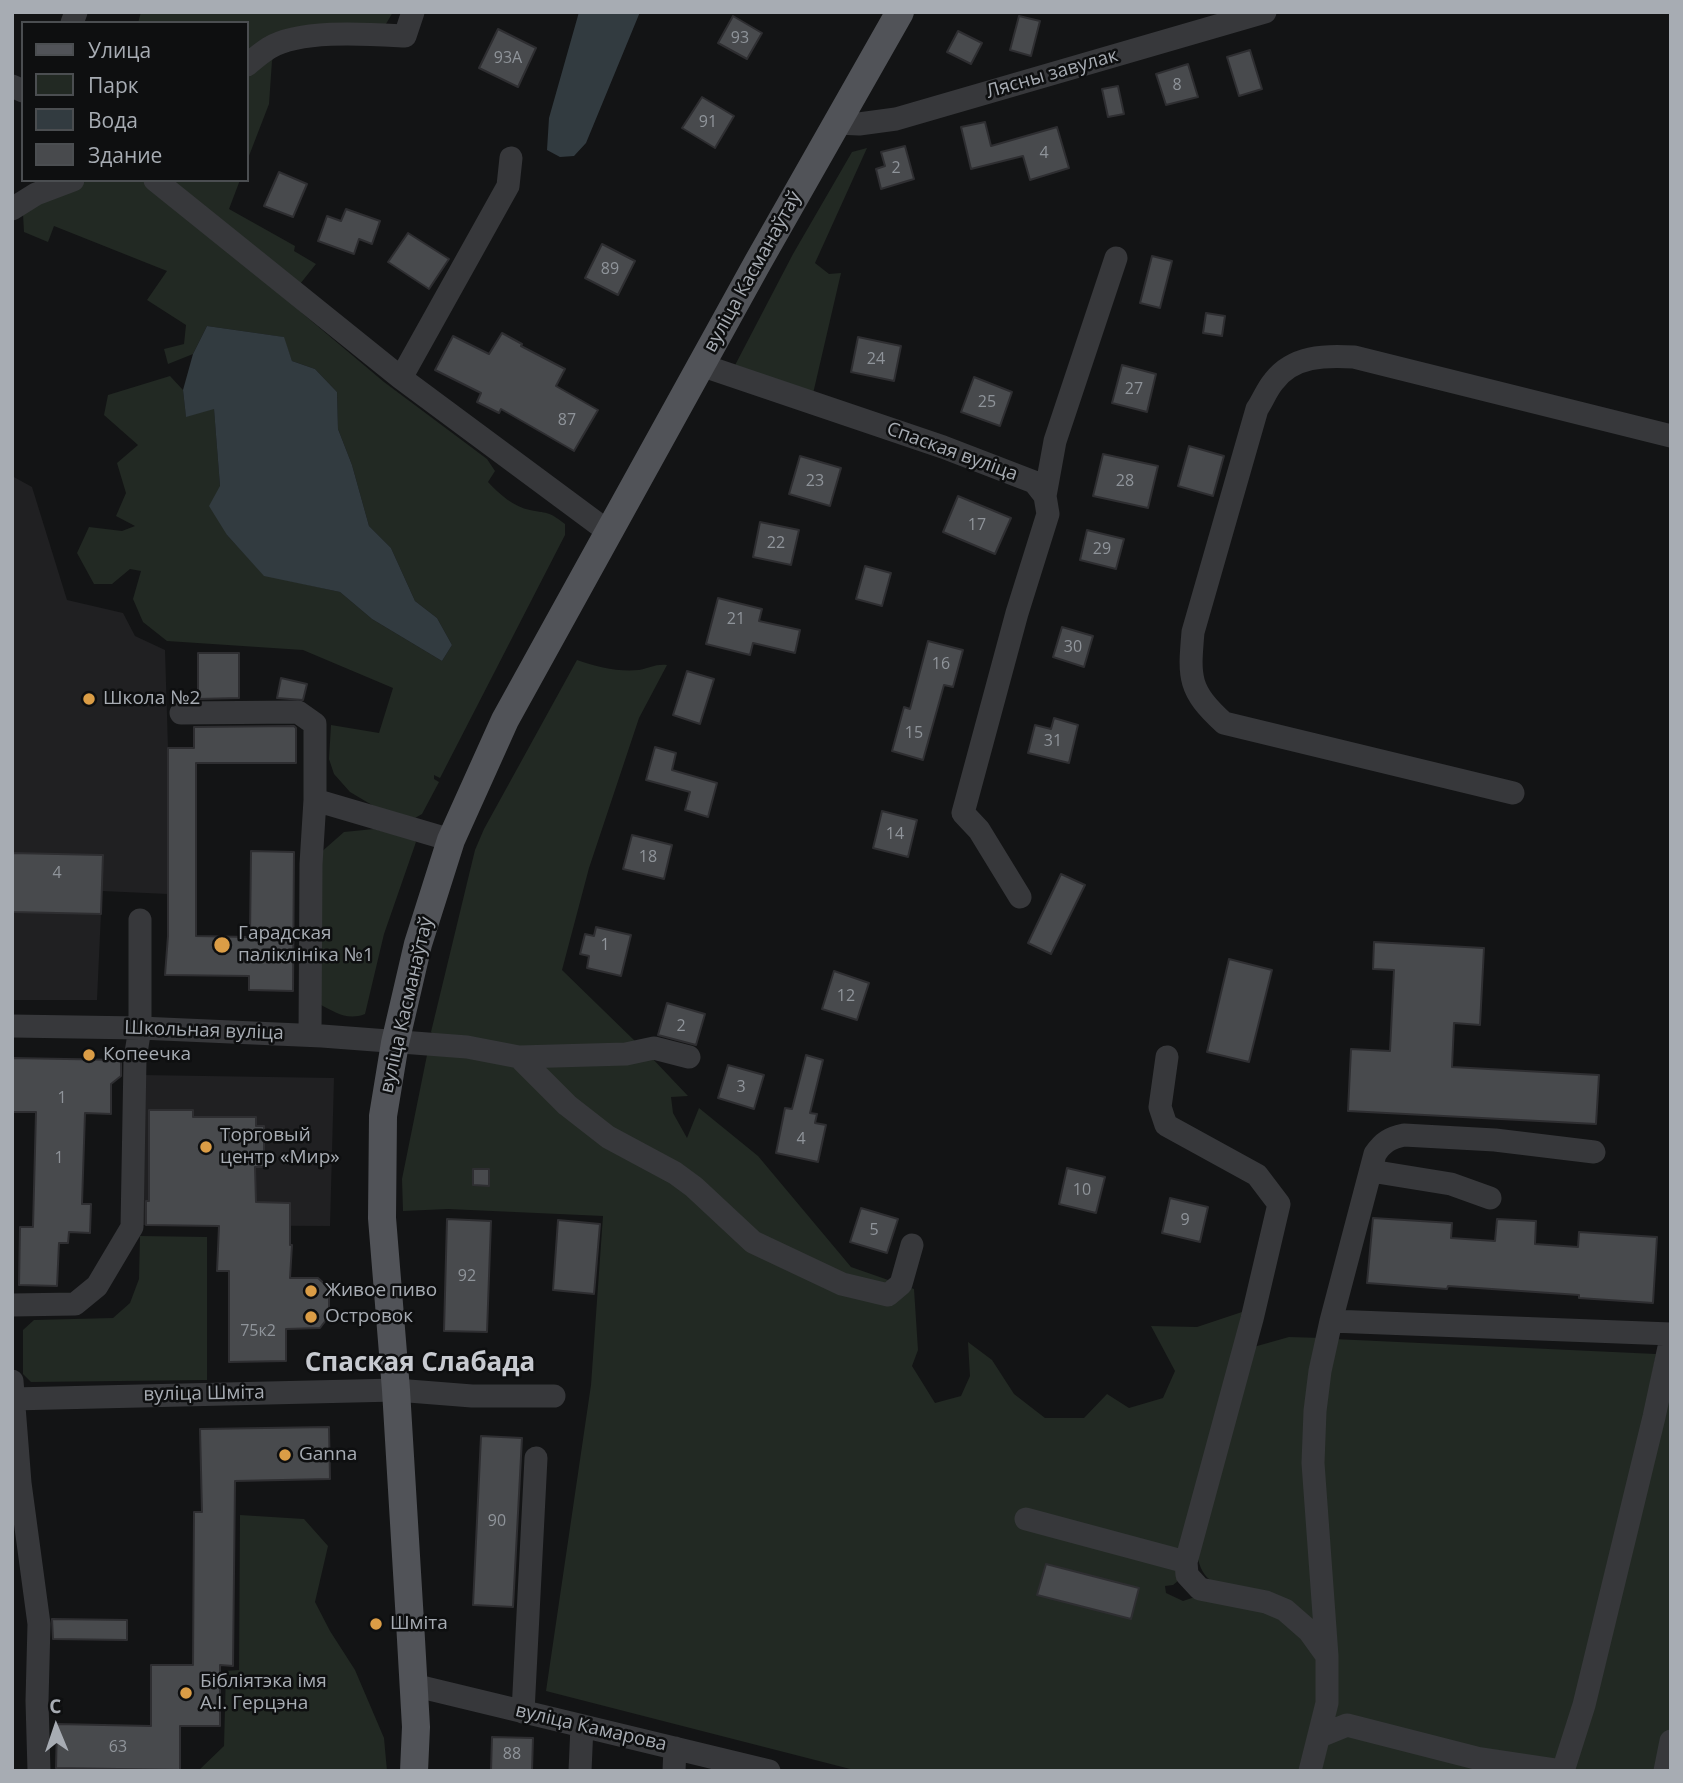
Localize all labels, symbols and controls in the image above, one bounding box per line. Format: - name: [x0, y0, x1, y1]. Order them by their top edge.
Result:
- legend: [21, 21, 248, 182]
- house number: 93: [731, 28, 749, 48]
- text: Улица: [88, 36, 151, 64]
- street label: Лясны завулак: [984, 44, 1120, 104]
- house number: 93А: [494, 48, 522, 68]
- text: Парк: [88, 71, 139, 99]
- house number: 8: [1172, 75, 1182, 95]
- text: Вода: [88, 106, 138, 134]
- house number: 91: [699, 112, 717, 132]
- text: Здание: [88, 141, 162, 169]
- house number: 4: [1039, 143, 1049, 163]
- house number: 2: [891, 158, 901, 178]
- street label: вуліца Касманаўтаў: [699, 188, 807, 356]
- house number: 89: [601, 259, 619, 279]
- house number: 24: [867, 349, 885, 369]
- house number: 27: [1125, 379, 1143, 399]
- house number: 25: [978, 392, 996, 412]
- house number: 87: [558, 410, 576, 430]
- street label: Спаская вуліца: [883, 418, 1021, 486]
- house number: 23: [806, 471, 824, 491]
- house number: 28: [1116, 471, 1134, 491]
- house number: 17: [968, 515, 986, 535]
- house number: 22: [767, 533, 785, 553]
- house number: 29: [1093, 539, 1111, 559]
- house number: 21: [727, 609, 745, 629]
- house number: 30: [1064, 637, 1082, 657]
- house number: 16: [932, 654, 950, 674]
- place label: Школа №2: [103, 688, 200, 710]
- marker: Школа №2: [81, 691, 97, 707]
- house number: 15: [905, 723, 923, 743]
- house number: 31: [1044, 731, 1062, 751]
- house number: 14: [886, 824, 904, 844]
- house number: 18: [639, 847, 657, 867]
- house number: 4: [52, 863, 62, 883]
- street label: вуліца Касманаўтаў: [376, 915, 438, 1095]
- place label: Гарадская паліклініка №1: [238, 923, 374, 967]
- marker: Гарадская паліклініка №1: [212, 935, 232, 955]
- house number: 1: [600, 935, 610, 955]
- house number: 12: [837, 986, 855, 1006]
- house number: 2: [676, 1016, 686, 1036]
- street label: Школьная вуліца: [124, 1017, 284, 1045]
- place label: Копеечка: [103, 1044, 191, 1066]
- marker: Копеечка: [81, 1047, 97, 1063]
- house number: 3: [736, 1077, 746, 1097]
- house number: 1: [57, 1088, 67, 1108]
- place label: Торговый центр «Мир»: [220, 1125, 340, 1169]
- house number: 4: [796, 1129, 806, 1149]
- marker: Торговый центр «Мир»: [198, 1139, 214, 1155]
- house number: 1: [54, 1148, 64, 1168]
- house number: 10: [1073, 1180, 1091, 1200]
- house number: 9: [1180, 1210, 1190, 1230]
- house number: 5: [869, 1220, 879, 1240]
- house number: 92: [458, 1266, 476, 1286]
- place label: Живое пиво: [325, 1280, 437, 1302]
- marker: Живое пиво: [303, 1283, 319, 1299]
- place label: Островок: [325, 1306, 413, 1328]
- marker: Островок: [303, 1309, 319, 1325]
- house number: 75к2: [240, 1321, 276, 1341]
- district label: Спаская Слабада: [305, 1348, 535, 1380]
- street label: вуліца Шміта: [143, 1382, 265, 1406]
- place label: Ganna: [299, 1444, 357, 1466]
- marker: Ganna: [277, 1447, 293, 1463]
- house number: 90: [488, 1511, 506, 1531]
- place label: Шміта: [390, 1613, 448, 1635]
- marker: Шміта: [368, 1616, 384, 1632]
- place label: Бібліятэка імя А.І. Герцэна: [200, 1671, 327, 1715]
- marker: Бібліятэка імя А.І. Герцэна: [178, 1685, 194, 1701]
- north arrow: [21, 1692, 91, 1762]
- text: С: [49, 1693, 62, 1719]
- street label: вуліца Камарова: [513, 1699, 669, 1757]
- house number: 63: [109, 1737, 127, 1757]
- house number: 88: [503, 1744, 521, 1764]

